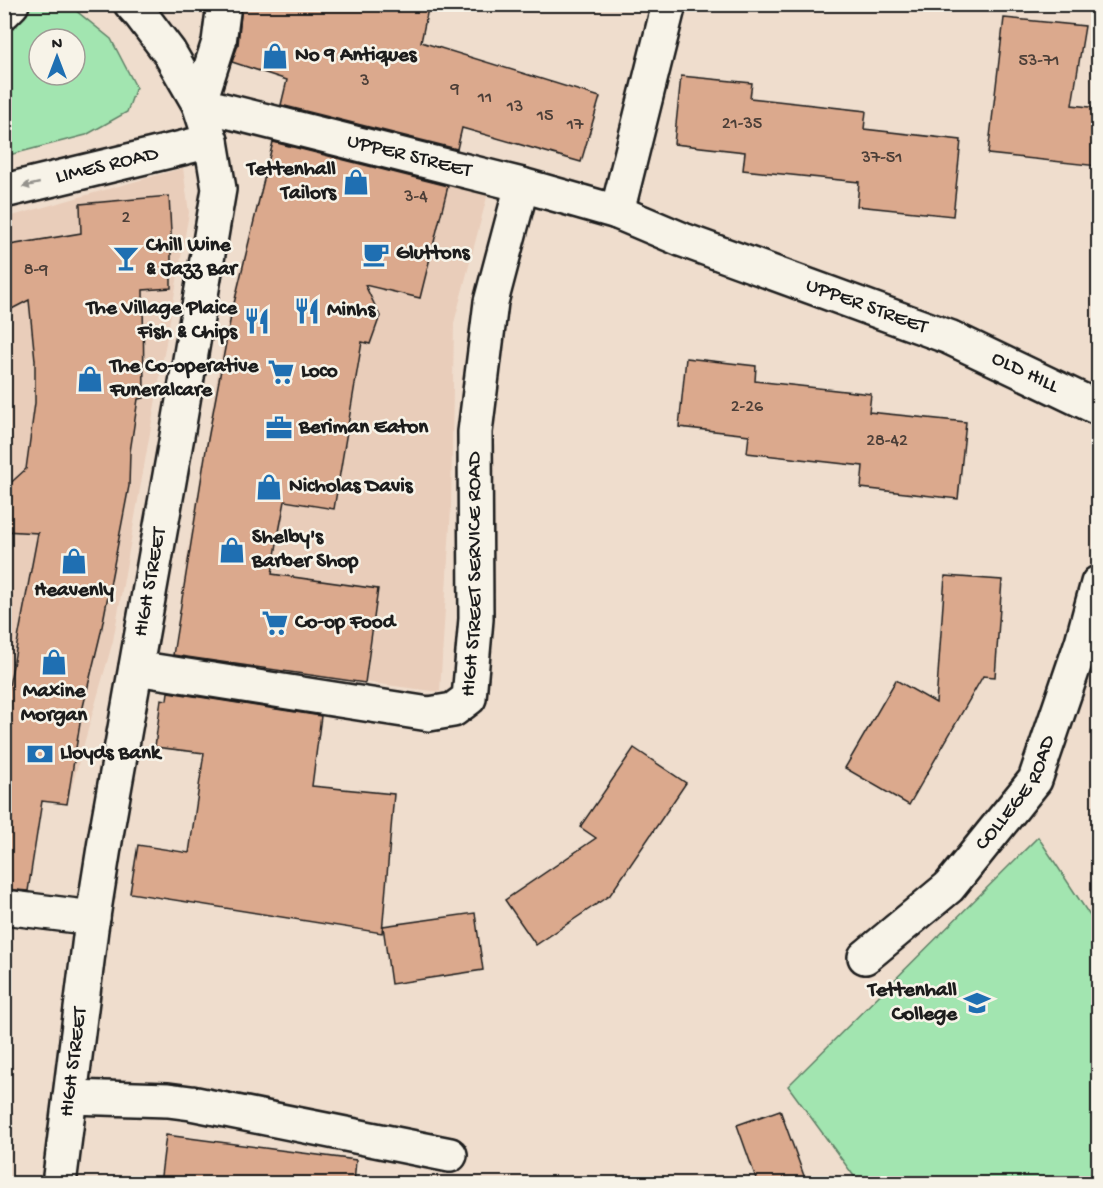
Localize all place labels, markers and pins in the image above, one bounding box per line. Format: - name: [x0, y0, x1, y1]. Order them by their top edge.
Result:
- shop icon: No 9 Antiques: [260, 41, 290, 71]
- place label: No 9 Antiques: [295, 44, 418, 69]
- place label: Tettenhall Tailors: [245, 158, 337, 207]
- shop icon: Tettenhall Tailors: [341, 167, 371, 197]
- place label: Chill Wine & Jazz Bar: [145, 234, 239, 283]
- cafe icon: Gluttons: [361, 239, 391, 269]
- place label: Gluttons: [396, 242, 471, 267]
- bar icon: Chill Wine & Jazz Bar: [111, 243, 141, 273]
- restaurant icon: Minhs: [292, 296, 322, 326]
- place label: The Village Plaice Fish & Chips: [85, 297, 238, 346]
- place label: Minhs: [327, 299, 376, 324]
- restaurant icon: The Village Plaice Fish & Chips: [242, 306, 272, 336]
- place label: The Co-operative Funeralcare: [108, 355, 260, 404]
- supermarket icon: Loco: [266, 357, 296, 387]
- place label: Loco: [301, 360, 338, 385]
- shop icon: The Co-operative Funeralcare: [75, 364, 105, 394]
- office icon: Beriman Eaton: [264, 413, 294, 443]
- place label: Beriman Eaton: [298, 416, 429, 441]
- shop icon: Nicholas Davis: [254, 472, 284, 502]
- place label: Nicholas Davis: [289, 475, 414, 500]
- place label: Shelby's Barber Shop: [251, 526, 359, 575]
- shop icon: Shelby's Barber Shop: [217, 535, 247, 565]
- shop icon: Heavenly: [59, 546, 89, 576]
- place label: Heavenly: [34, 579, 114, 604]
- supermarket icon: Co-op Food: [260, 608, 290, 638]
- place label: Co-op Food: [294, 611, 398, 636]
- shop icon: Maxine Morgan: [39, 647, 69, 677]
- place label: Maxine Morgan: [21, 680, 88, 729]
- bank icon: Lloyds Bank: [25, 739, 55, 769]
- place label: Lloyds Bank: [60, 742, 163, 767]
- place label: Tettenhall College: [866, 979, 958, 1028]
- school or university icon: Tettenhall College: [962, 988, 992, 1018]

